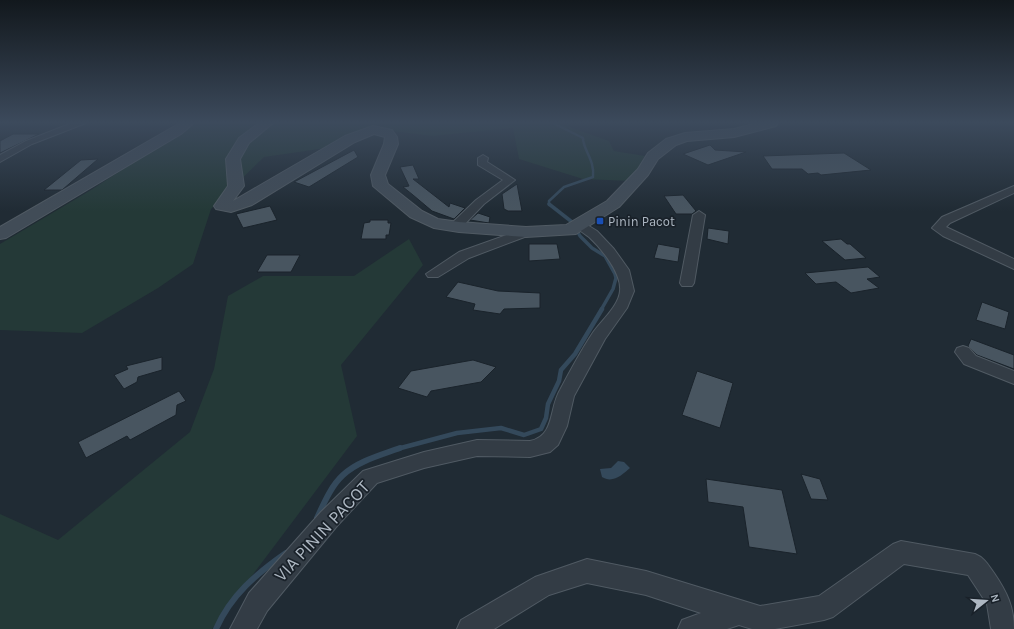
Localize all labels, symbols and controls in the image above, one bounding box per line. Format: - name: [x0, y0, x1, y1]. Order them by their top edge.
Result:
- place label: Pinin Pacot: [608, 214, 675, 229]
- marker: Pinin Pacot: [595, 216, 605, 226]
- street label: VIA PININ PACOT: [270, 476, 374, 586]
- north arrow: [966, 581, 1006, 621]
- text: N: [988, 593, 1002, 604]

